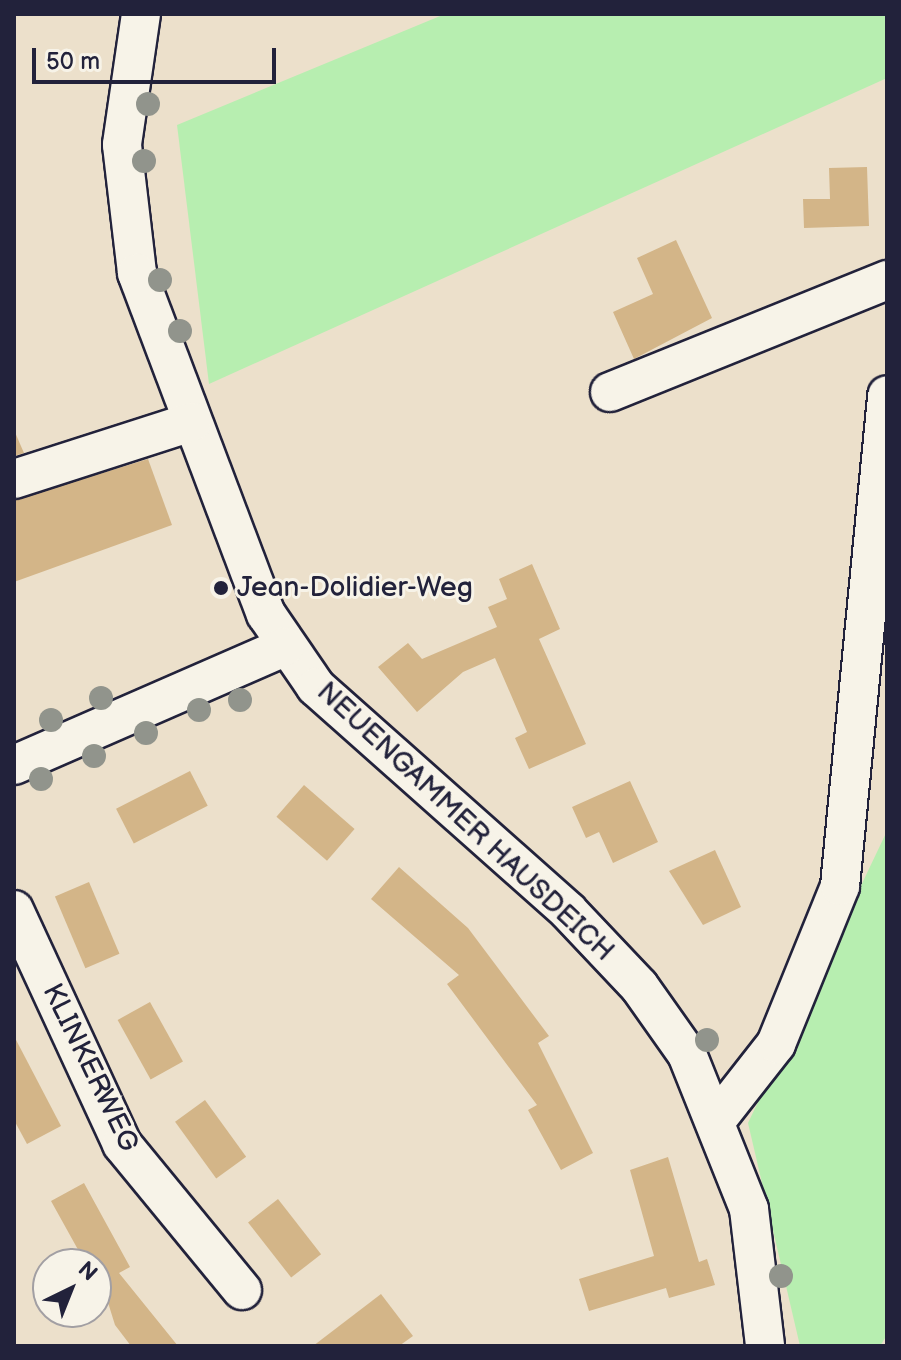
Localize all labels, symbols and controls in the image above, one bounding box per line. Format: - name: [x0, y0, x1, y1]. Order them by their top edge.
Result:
- scale bar: [36, 32, 280, 82]
- text: 50 m: [46, 47, 100, 76]
- place label: Jean-Dolidier-Weg: [237, 571, 473, 605]
- marker: Jean-Dolidier-Weg: [212, 579, 230, 597]
- street label: NEUENGAMMER HAUSDEICH: [310, 675, 620, 969]
- street label: KLINKERWEG: [35, 978, 145, 1158]
- north arrow: [32, 1248, 112, 1328]
- text: N: [72, 1256, 103, 1287]

